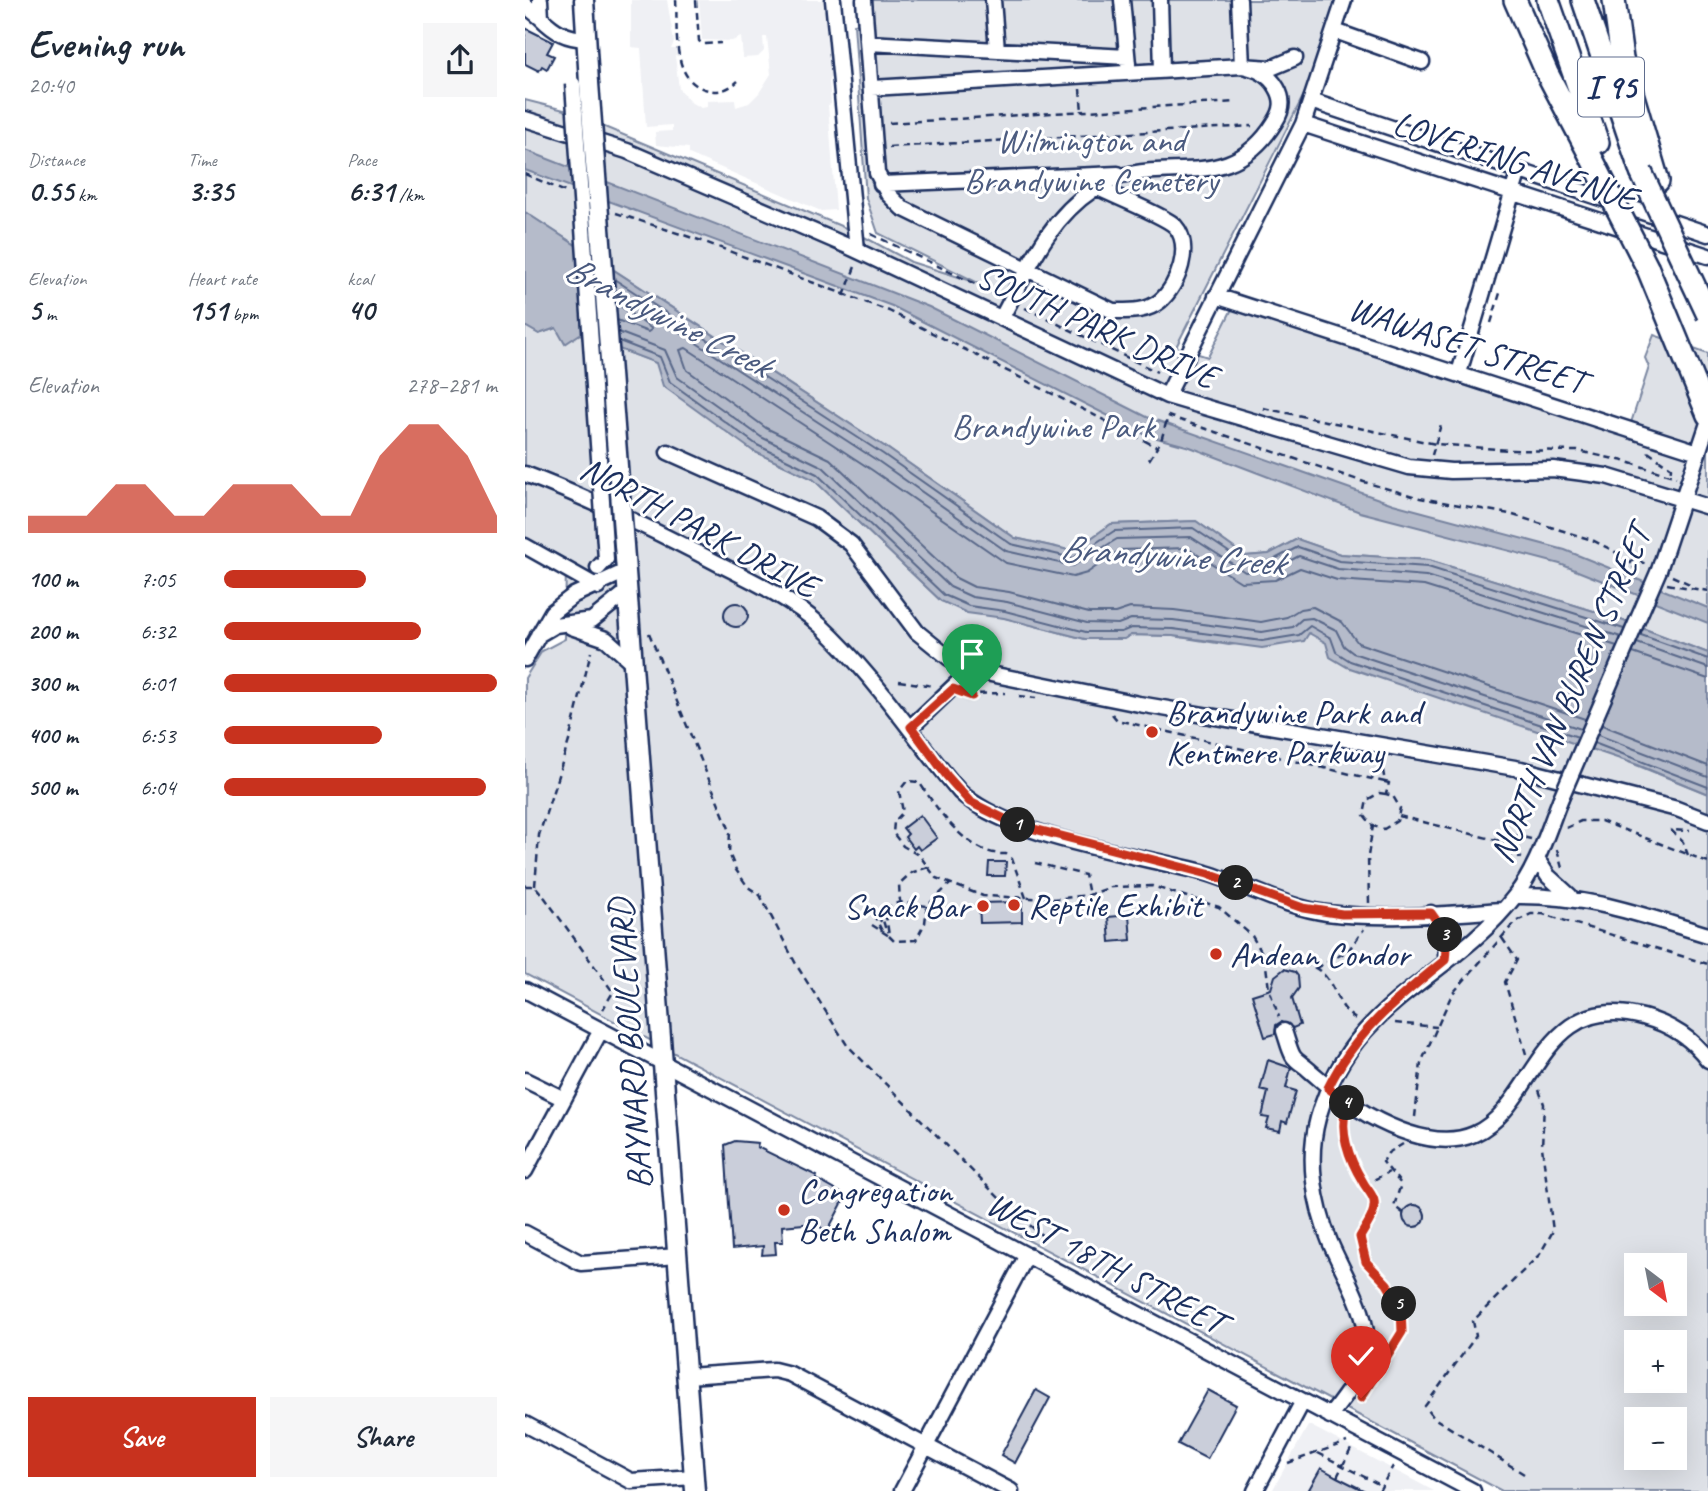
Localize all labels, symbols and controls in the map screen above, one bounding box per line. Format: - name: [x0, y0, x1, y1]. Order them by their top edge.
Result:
- text: Evening run: [28, 21, 184, 68]
- button: share: [423, 23, 497, 97]
- road number: I 95: [1578, 58, 1644, 116]
- text: 20:40: [28, 71, 74, 100]
- street label: LOVERING AVENUE: [1388, 100, 1647, 223]
- park label: Wilmington and Brandywine Cemetery: [964, 118, 1221, 203]
- text: Distance: [28, 148, 85, 172]
- text: Time: [188, 148, 217, 172]
- text: Pace: [347, 148, 377, 172]
- text: 0.55: [28, 172, 73, 210]
- text: 3:35: [188, 172, 234, 210]
- text: 6:31: [347, 172, 394, 210]
- text: km: [73, 183, 97, 207]
- text: /km: [394, 183, 424, 207]
- water label: Brandywine Creek: [557, 244, 784, 390]
- street label: SOUTH PARK DRIVE: [970, 253, 1229, 401]
- text: Elevation: [28, 267, 86, 291]
- text: Heart rate: [188, 267, 257, 291]
- text: kcal: [347, 267, 372, 291]
- street label: WAWASET STREET: [1343, 286, 1599, 407]
- text: 5: [28, 291, 41, 329]
- text: 151: [188, 291, 228, 329]
- text: 40: [347, 291, 374, 329]
- text: m: [41, 302, 56, 326]
- text: bpm: [228, 302, 258, 326]
- text: Elevation: [28, 371, 99, 400]
- text: 278–281 m: [406, 371, 497, 400]
- park label: Brandywine Park: [951, 404, 1157, 449]
- street label: NORTH PARK DRIVE: [573, 446, 829, 610]
- street label: NORTH VAN BUREN STREET: [1479, 512, 1664, 869]
- water label: Brandywine Creek: [1058, 524, 1291, 587]
- text: 100 m: [28, 565, 78, 594]
- text: 7:05: [140, 565, 176, 594]
- text: 200 m: [28, 617, 78, 646]
- text: 6:32: [140, 617, 176, 646]
- pin: [942, 624, 1002, 696]
- icon: arrive: [953, 635, 991, 673]
- text: 300 m: [28, 669, 78, 698]
- text: 6:01: [140, 669, 176, 698]
- place label: Brandywine Park and Kentmere Parkway: [1166, 690, 1426, 775]
- text: 400 m: [28, 721, 78, 750]
- text: 6:53: [140, 721, 176, 750]
- marker: Brandywine Park and Kentmere Parkway: [1144, 724, 1160, 740]
- text: 500 m: [28, 773, 77, 802]
- text: 6:04: [140, 773, 176, 802]
- pin: 1: [1001, 808, 1035, 842]
- text: 1: [1013, 812, 1022, 836]
- pin: 2: [1219, 866, 1253, 900]
- text: 2: [1231, 870, 1240, 894]
- place label: Reptile Exhibit: [1028, 883, 1205, 928]
- place label: Snack Bar: [844, 884, 972, 929]
- street label: BAYNARD BOULEVARD: [597, 895, 663, 1191]
- marker: Reptile Exhibit: [1006, 897, 1022, 913]
- marker: Snack Bar: [975, 898, 991, 914]
- pin: 3: [1427, 918, 1462, 953]
- text: 3: [1440, 922, 1449, 946]
- place label: Andean Condor: [1230, 932, 1412, 977]
- marker: Andean Condor: [1208, 946, 1224, 962]
- pin: 4: [1329, 1086, 1365, 1120]
- text: 4: [1342, 1090, 1351, 1114]
- place label: Congregation Beth Shalom: [798, 1168, 954, 1253]
- street label: WEST 18TH STREET: [979, 1181, 1241, 1349]
- marker: Congregation Beth Shalom: [776, 1202, 792, 1218]
- north arrow: [1624, 1253, 1687, 1316]
- map controls: [1624, 1253, 1687, 1470]
- pin: 5: [1381, 1286, 1417, 1322]
- text: 5: [1394, 1291, 1403, 1315]
- pin: [1331, 1326, 1391, 1398]
- button: +: [1624, 1330, 1687, 1393]
- icon: check: [1342, 1337, 1380, 1375]
- button: Save: [28, 1397, 256, 1477]
- button: Share: [270, 1397, 497, 1477]
- button: −: [1624, 1407, 1687, 1470]

